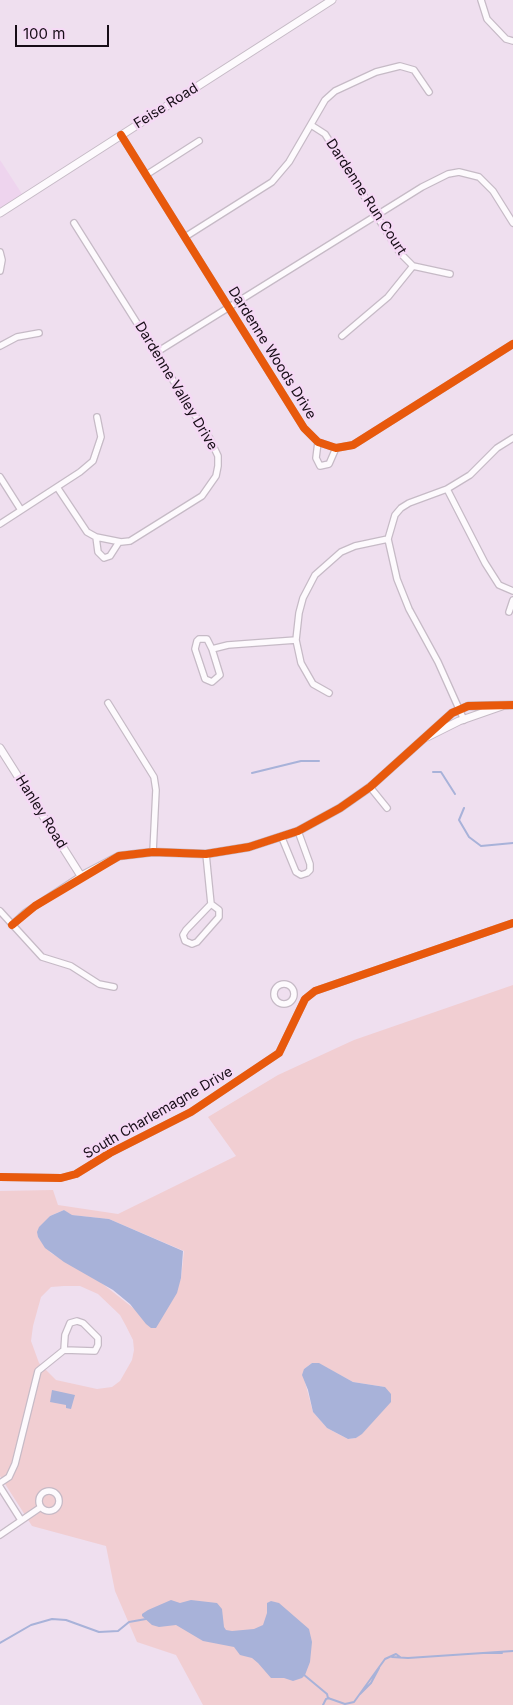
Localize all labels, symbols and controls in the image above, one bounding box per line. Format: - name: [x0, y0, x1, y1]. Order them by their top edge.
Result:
- scale bar: [18, 15, 111, 47]
- text: 100 m: [23, 24, 65, 43]
- street label: Feise Road: [131, 80, 201, 132]
- street label: Dardenne Run Court: [322, 136, 410, 258]
- street label: Dardenne Woods Drive: [224, 284, 320, 422]
- street label: Dardenne Valley Drive: [131, 319, 221, 453]
- street label: Hanley Road: [12, 772, 70, 852]
- street label: South Charlemagne Drive: [80, 1063, 236, 1163]

